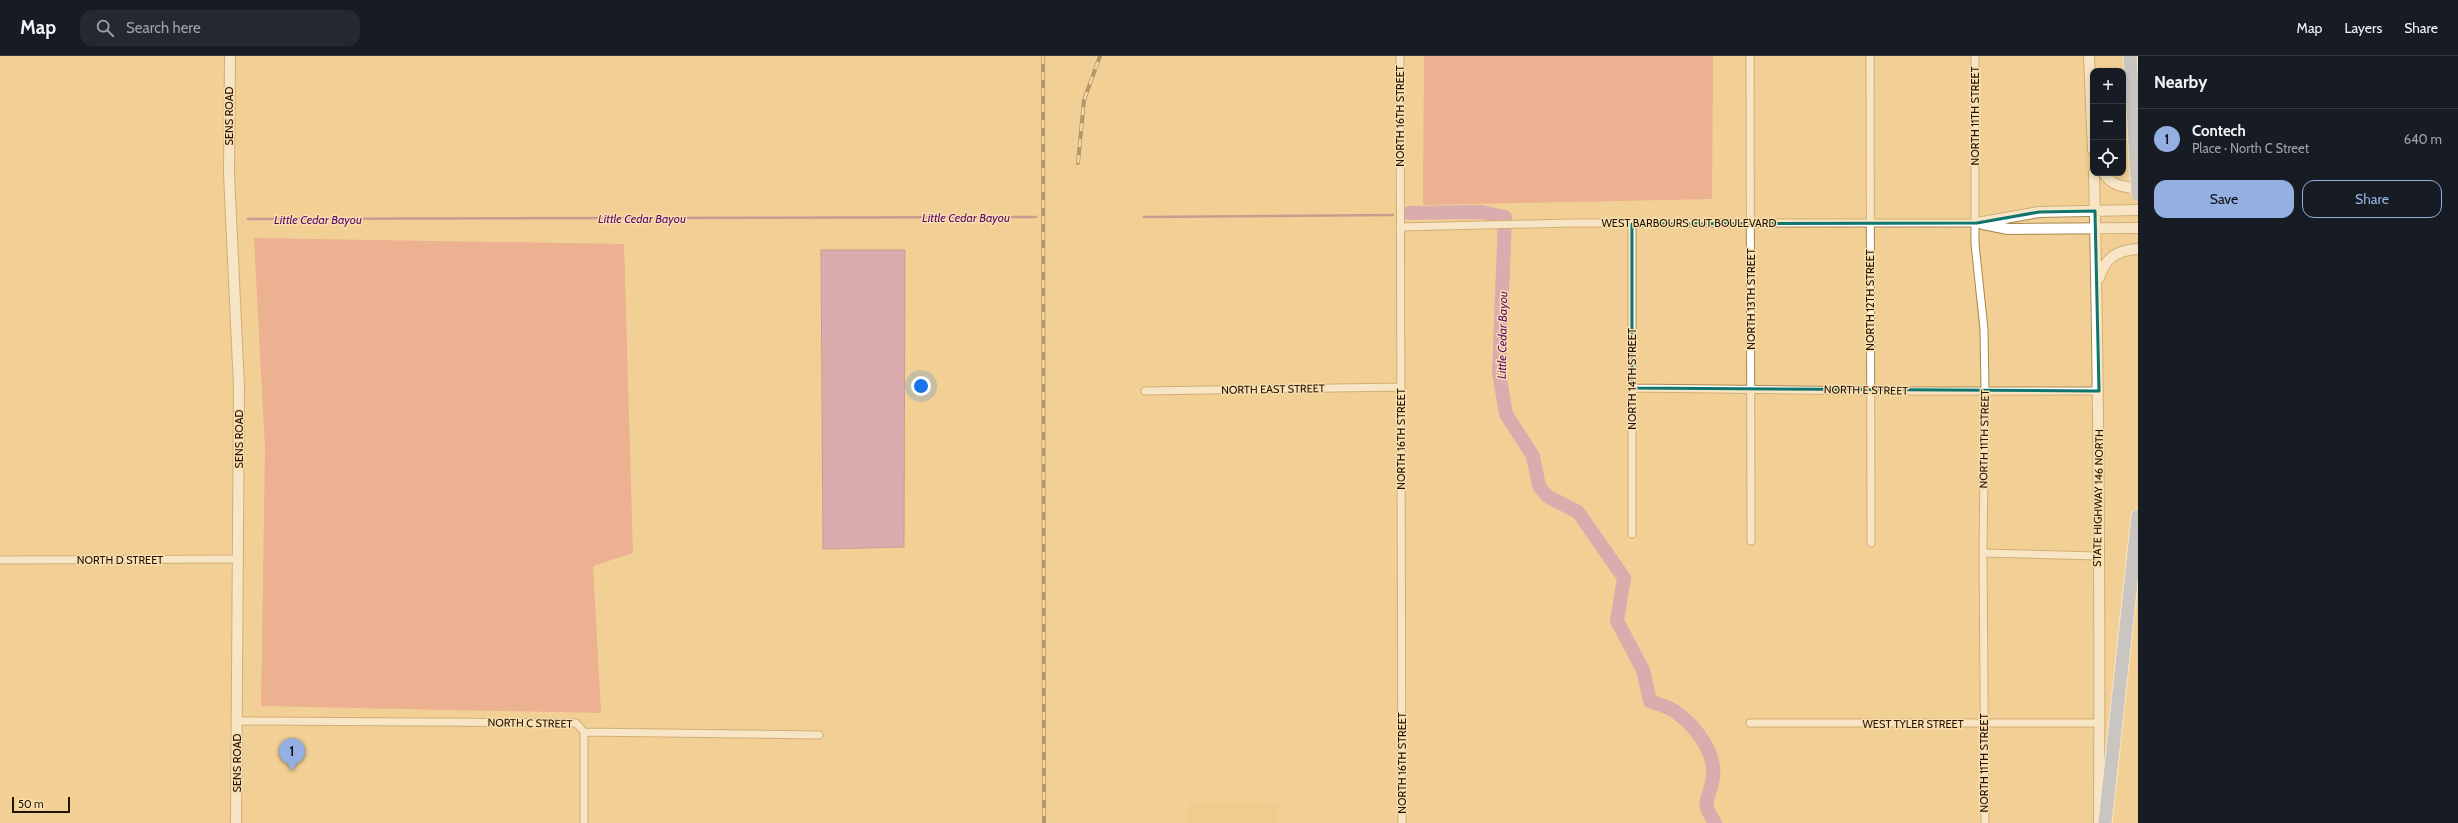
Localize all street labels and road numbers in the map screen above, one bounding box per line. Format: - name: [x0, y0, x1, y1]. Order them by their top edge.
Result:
- street label: NORTH 16TH STREET: [1393, 65, 1407, 167]
- street label: NORTH 11TH STREET: [1968, 66, 1982, 166]
- street label: SENS ROAD: [222, 87, 236, 145]
- street label: WEST BARBOURS CUT BOULEVARD: [1601, 216, 1777, 230]
- street label: NORTH 13TH STREET: [1744, 248, 1758, 350]
- street label: NORTH 12TH STREET: [1863, 249, 1877, 351]
- street label: NORTH 14TH STREET: [1625, 328, 1639, 430]
- street label: NORTH EAST STREET: [1221, 381, 1325, 397]
- street label: NORTH E STREET: [1824, 382, 1908, 398]
- street label: NORTH 16TH STREET: [1394, 388, 1408, 490]
- street label: NORTH 11TH STREET: [1976, 389, 1992, 489]
- street label: SENS ROAD: [232, 410, 246, 468]
- street label: STATE HIGHWAY 146 NORTH: [2090, 429, 2106, 567]
- street label: NORTH D STREET: [77, 553, 163, 567]
- street label: NORTH 16TH STREET: [1395, 712, 1409, 814]
- street label: NORTH 11TH STREET: [1977, 713, 1991, 813]
- street label: NORTH C STREET: [487, 715, 573, 731]
- street label: WEST TYLER STREET: [1862, 717, 1964, 731]
- street label: SENS ROAD: [230, 734, 244, 792]

